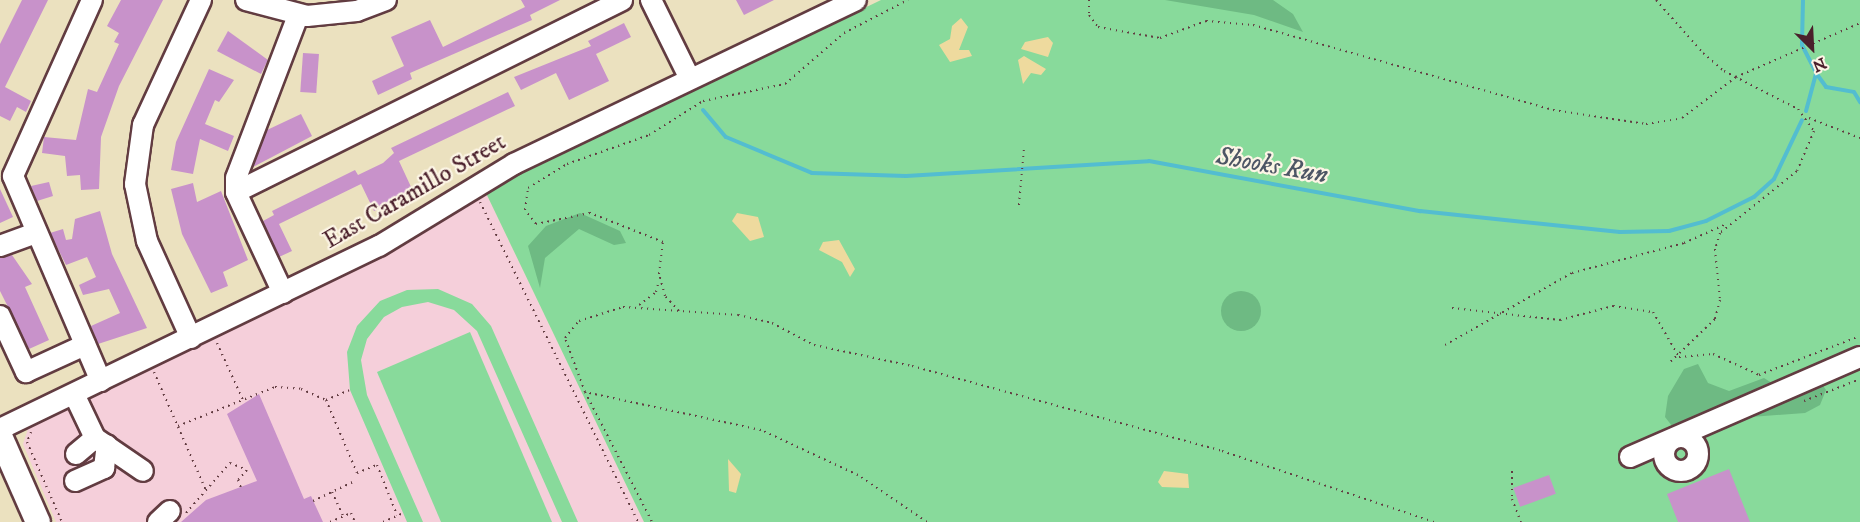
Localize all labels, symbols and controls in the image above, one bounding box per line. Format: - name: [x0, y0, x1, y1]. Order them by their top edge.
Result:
- north arrow: [1782, 18, 1842, 78]
- text: N: [1809, 53, 1829, 76]
- street label: East Caramillo Street: [319, 128, 511, 256]
- water label: Shooks Run: [1214, 141, 1330, 191]

